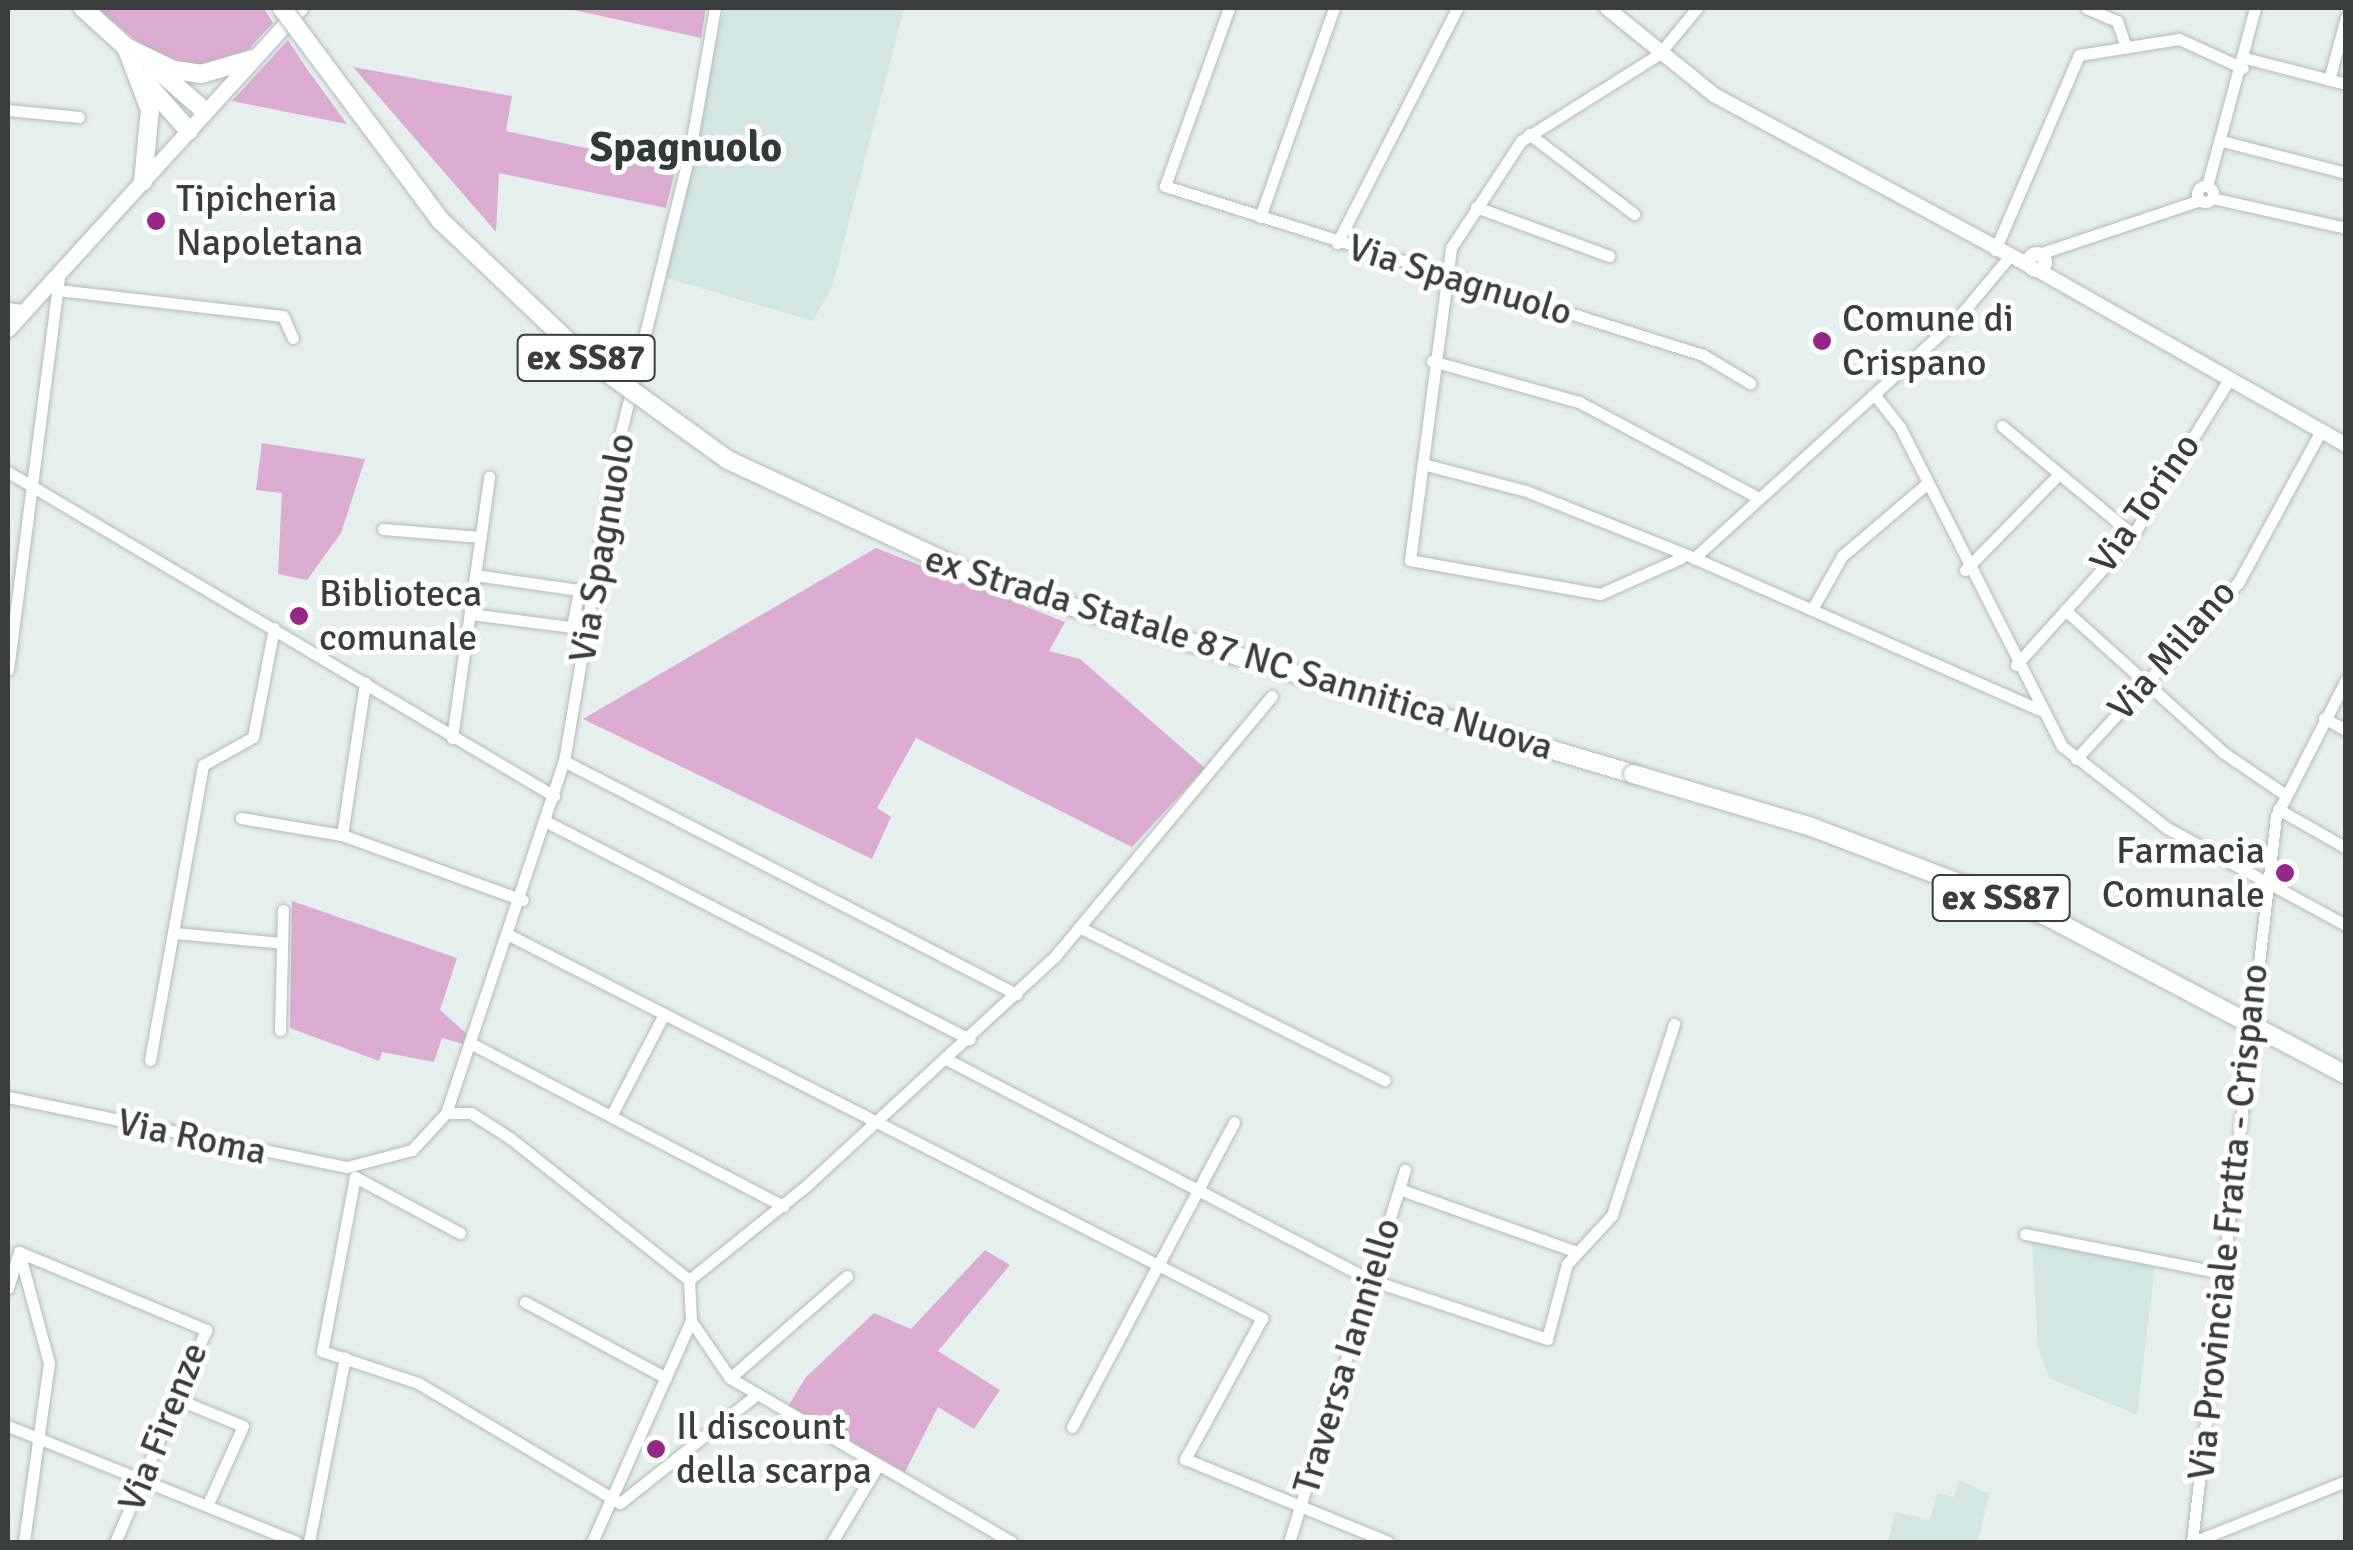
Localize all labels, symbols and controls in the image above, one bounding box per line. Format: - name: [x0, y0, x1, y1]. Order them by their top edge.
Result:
- district label: Spagnuolo: [590, 123, 782, 173]
- place label: Tipicheria Napoletana: [176, 176, 363, 266]
- marker: Tipicheria Napoletana: [145, 210, 167, 232]
- street label: Via Spagnuolo: [1342, 224, 1578, 336]
- place label: Comune di Crispano: [1842, 296, 2014, 386]
- road number: ex SS87: [516, 328, 656, 388]
- marker: Comune di Crispano: [1811, 330, 1833, 352]
- street label: Via Torino: [2080, 424, 2210, 582]
- street label: Via Spagnuolo: [559, 430, 645, 666]
- street label: ex Strada Statale 87 NC Sannitica Nuova: [920, 536, 1558, 770]
- street label: Via Milano: [2098, 570, 2246, 730]
- place label: Biblioteca comunale: [319, 571, 482, 660]
- marker: Biblioteca comunale: [288, 605, 310, 627]
- place label: Farmacia Comunale: [2102, 828, 2265, 918]
- marker: Farmacia Comunale: [2274, 862, 2296, 884]
- road number: ex SS87: [1931, 868, 2071, 928]
- street label: Via Provinciale Fratta - Crispano: [2178, 961, 2278, 1483]
- street label: Via Roma: [113, 1099, 271, 1175]
- street label: Traversa Ianniello: [1283, 1213, 1411, 1499]
- street label: Via Firenze: [108, 1336, 218, 1518]
- place label: Il discount della scarpa: [676, 1404, 872, 1494]
- marker: Il discount della scarpa: [645, 1438, 667, 1460]

